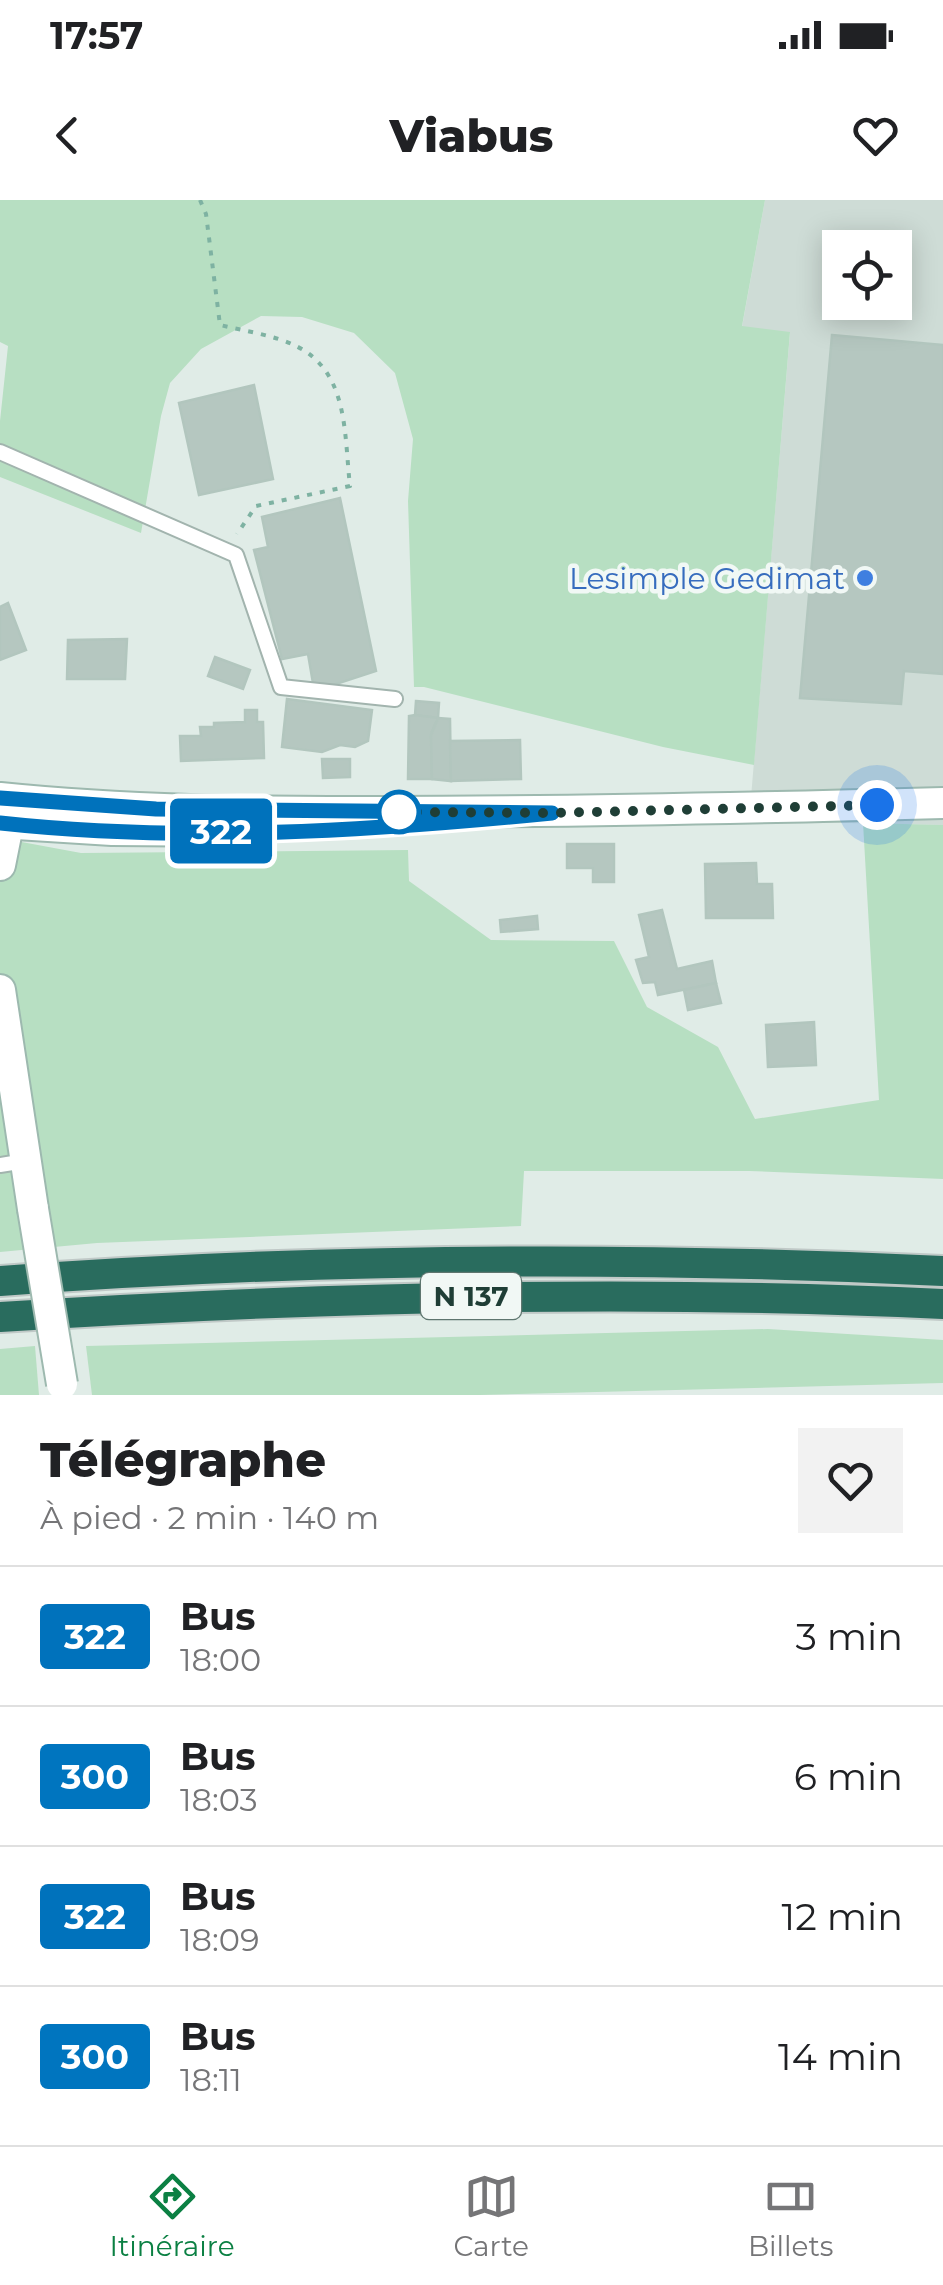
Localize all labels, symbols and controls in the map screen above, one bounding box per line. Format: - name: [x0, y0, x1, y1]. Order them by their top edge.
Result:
- text: 17:57: [50, 12, 143, 59]
- icon: back: [40, 108, 95, 163]
- text: Viabus: [390, 108, 553, 163]
- icon: heart: [848, 108, 903, 163]
- map controls: [822, 230, 912, 320]
- button: locate: [822, 230, 912, 320]
- place label: Lesimple Gedimat: [569, 560, 845, 597]
- marker: Lesimple Gedimat: [854, 567, 876, 589]
- your location: [852, 780, 902, 830]
- unlabelled marker: [378, 791, 420, 833]
- line badge: 322: [164, 798, 278, 864]
- text: 322: [190, 810, 252, 853]
- road number: N 137: [421, 1273, 521, 1319]
- button: heart: [798, 1428, 903, 1533]
- text: Télégraphe: [40, 1431, 326, 1489]
- text: À pied · 2 min · 140 m: [40, 1498, 379, 1537]
- text: Bus: [180, 1593, 255, 1640]
- text: 3 min: [795, 1613, 903, 1660]
- text: 322: [64, 1615, 126, 1658]
- text: 18:00: [180, 1640, 261, 1679]
- text: Bus: [180, 1733, 255, 1780]
- text: 6 min: [794, 1753, 903, 1800]
- text: 300: [61, 1755, 129, 1798]
- text: 18:03: [180, 1780, 258, 1819]
- text: Bus: [180, 1873, 255, 1920]
- text: 12 min: [782, 1893, 903, 1940]
- text: 322: [64, 1895, 126, 1938]
- text: 18:09: [180, 1920, 259, 1959]
- text: Bus: [180, 2013, 255, 2060]
- text: 14 min: [778, 2033, 903, 2080]
- text: 300: [61, 2035, 129, 2078]
- text: 18:11: [180, 2060, 242, 2099]
- tab: Itinéraire: [109, 2169, 235, 2263]
- tab: Carte: [453, 2169, 529, 2263]
- tab: Billets: [748, 2169, 834, 2263]

